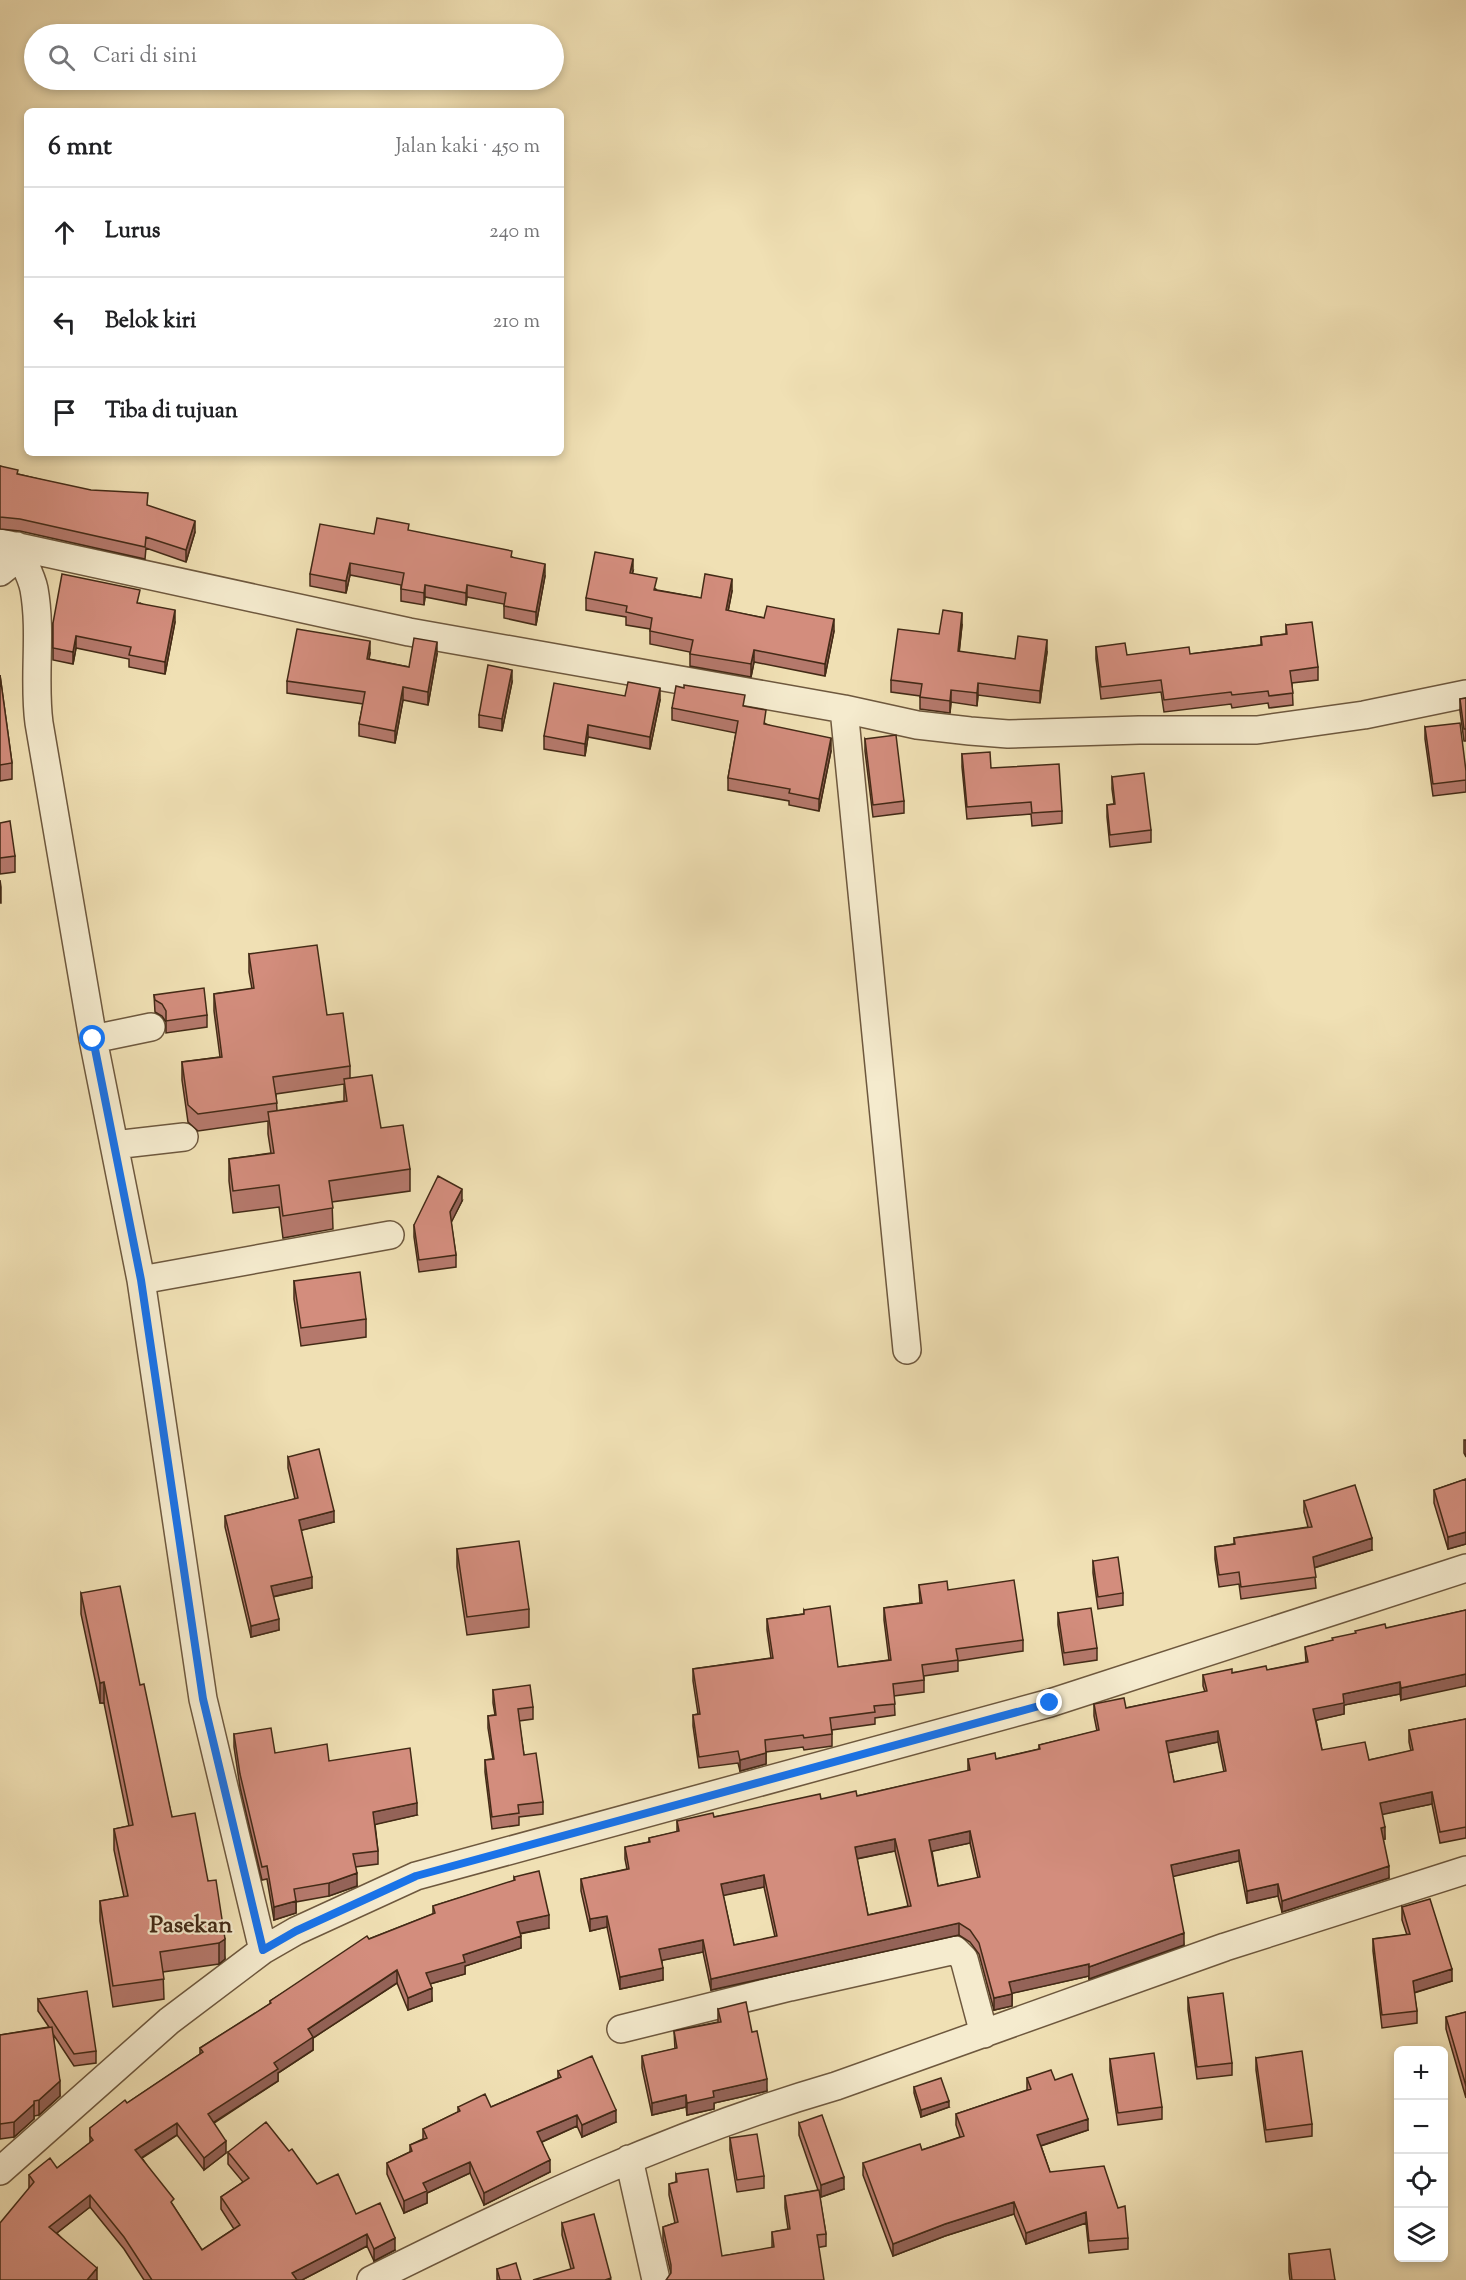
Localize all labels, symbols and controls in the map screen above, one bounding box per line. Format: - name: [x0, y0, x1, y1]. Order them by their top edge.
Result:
- search box: [24, 24, 564, 90]
- icon: search: [45, 41, 78, 74]
- text: Cari di sini: [93, 41, 197, 73]
- text: 6 mnt: [48, 129, 112, 166]
- text: Jalan kaki · 450 m: [396, 133, 540, 162]
- icon: ahead: [48, 216, 81, 249]
- text: Lurus: [105, 216, 161, 248]
- text: 240 m: [489, 218, 540, 247]
- icon: left: [48, 306, 81, 339]
- text: Belok kiri: [105, 306, 196, 338]
- text: 210 m: [493, 308, 540, 337]
- icon: arrive: [48, 396, 81, 429]
- text: Tiba di tujuan: [105, 396, 238, 428]
- route start: [79, 1025, 105, 1051]
- route end: [1036, 1689, 1062, 1715]
- district label: Pasekan: [149, 1909, 233, 1943]
- map controls: [1394, 2046, 1448, 2262]
- button: +: [1394, 2046, 1448, 2100]
- button: −: [1394, 2100, 1448, 2154]
- button: locate: [1394, 2154, 1448, 2208]
- button: layers: [1394, 2208, 1448, 2262]

